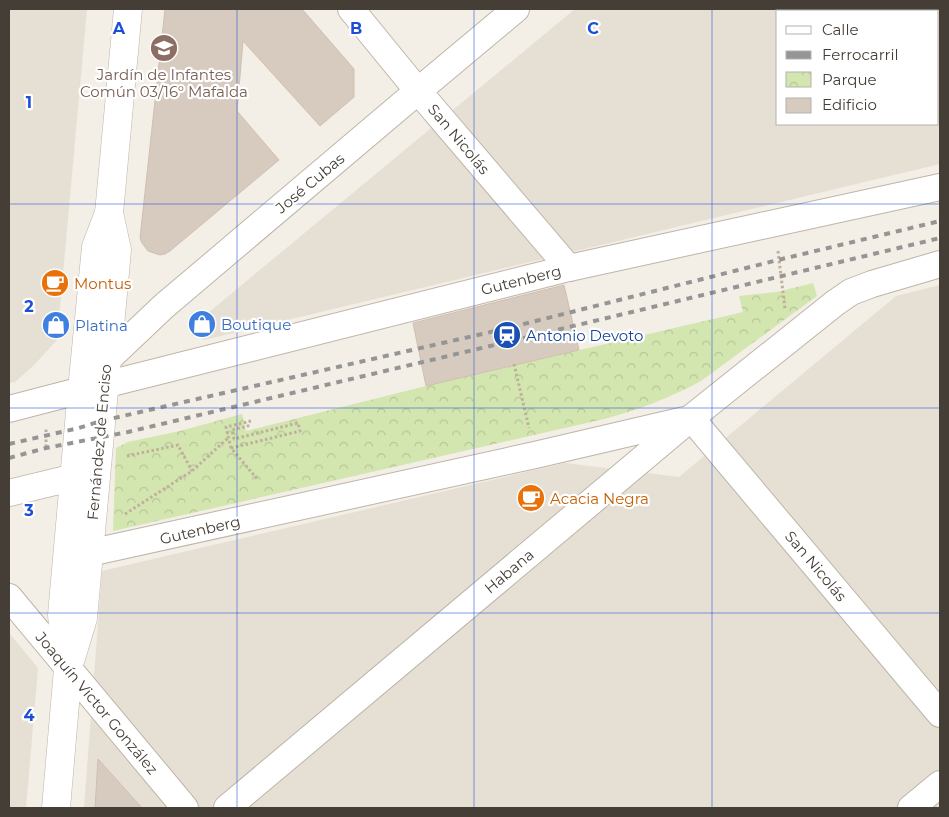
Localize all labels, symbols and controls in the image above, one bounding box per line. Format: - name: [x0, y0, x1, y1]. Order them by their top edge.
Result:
- legend: [776, 10, 939, 125]
- text: A: [112, 19, 126, 38]
- text: B: [350, 19, 362, 38]
- text: C: [587, 19, 599, 38]
- text: Calle: [822, 20, 859, 39]
- school or university icon: Jardín de Infantes Común 03/16° Mafalda: [149, 33, 179, 63]
- text: Ferrocarril: [822, 45, 899, 64]
- place label: Jardín de Infantes Común 03/16° Mafalda: [80, 65, 248, 101]
- text: Parque: [822, 70, 877, 89]
- text: 1: [26, 93, 32, 112]
- text: Edificio: [822, 95, 877, 114]
- street label: San Nicolás: [424, 100, 494, 178]
- street label: José Cubas: [271, 149, 348, 218]
- street label: Gutenberg: [479, 261, 563, 299]
- cafe icon: Montus: [40, 268, 70, 298]
- place label: Montus: [74, 274, 131, 293]
- text: 2: [24, 297, 34, 316]
- shop icon: Boutique: [187, 309, 217, 339]
- shop icon: Platina: [41, 310, 71, 340]
- place label: Boutique: [221, 315, 291, 334]
- place label: Platina: [75, 316, 128, 335]
- station icon: Antonio Devoto: [492, 320, 522, 350]
- place label: Antonio Devoto: [526, 326, 643, 345]
- street label: Fernández de Enciso: [83, 363, 115, 521]
- cafe icon: Acacia Negra: [516, 483, 546, 513]
- place label: Acacia Negra: [550, 489, 649, 508]
- text: 3: [23, 501, 34, 520]
- street label: Gutenberg: [158, 512, 242, 548]
- street label: San Nicolás: [781, 527, 851, 605]
- street label: Habana: [480, 545, 538, 597]
- street label: Joaquín Victor González: [31, 627, 162, 778]
- text: 4: [23, 706, 35, 725]

